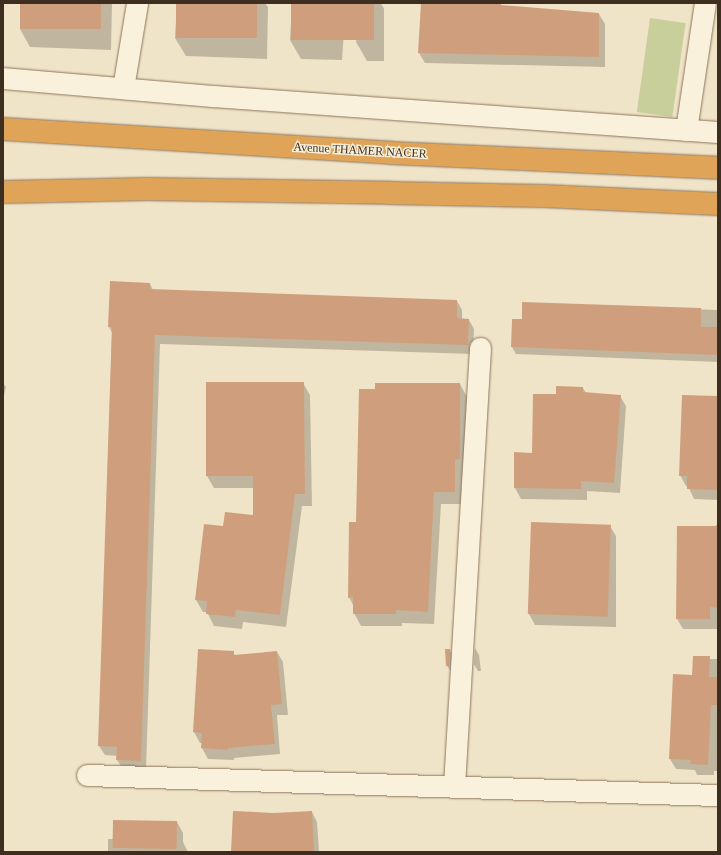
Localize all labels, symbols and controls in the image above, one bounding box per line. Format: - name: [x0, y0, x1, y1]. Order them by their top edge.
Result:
- street label: Avenue THAMER NACER: [293, 140, 427, 162]

